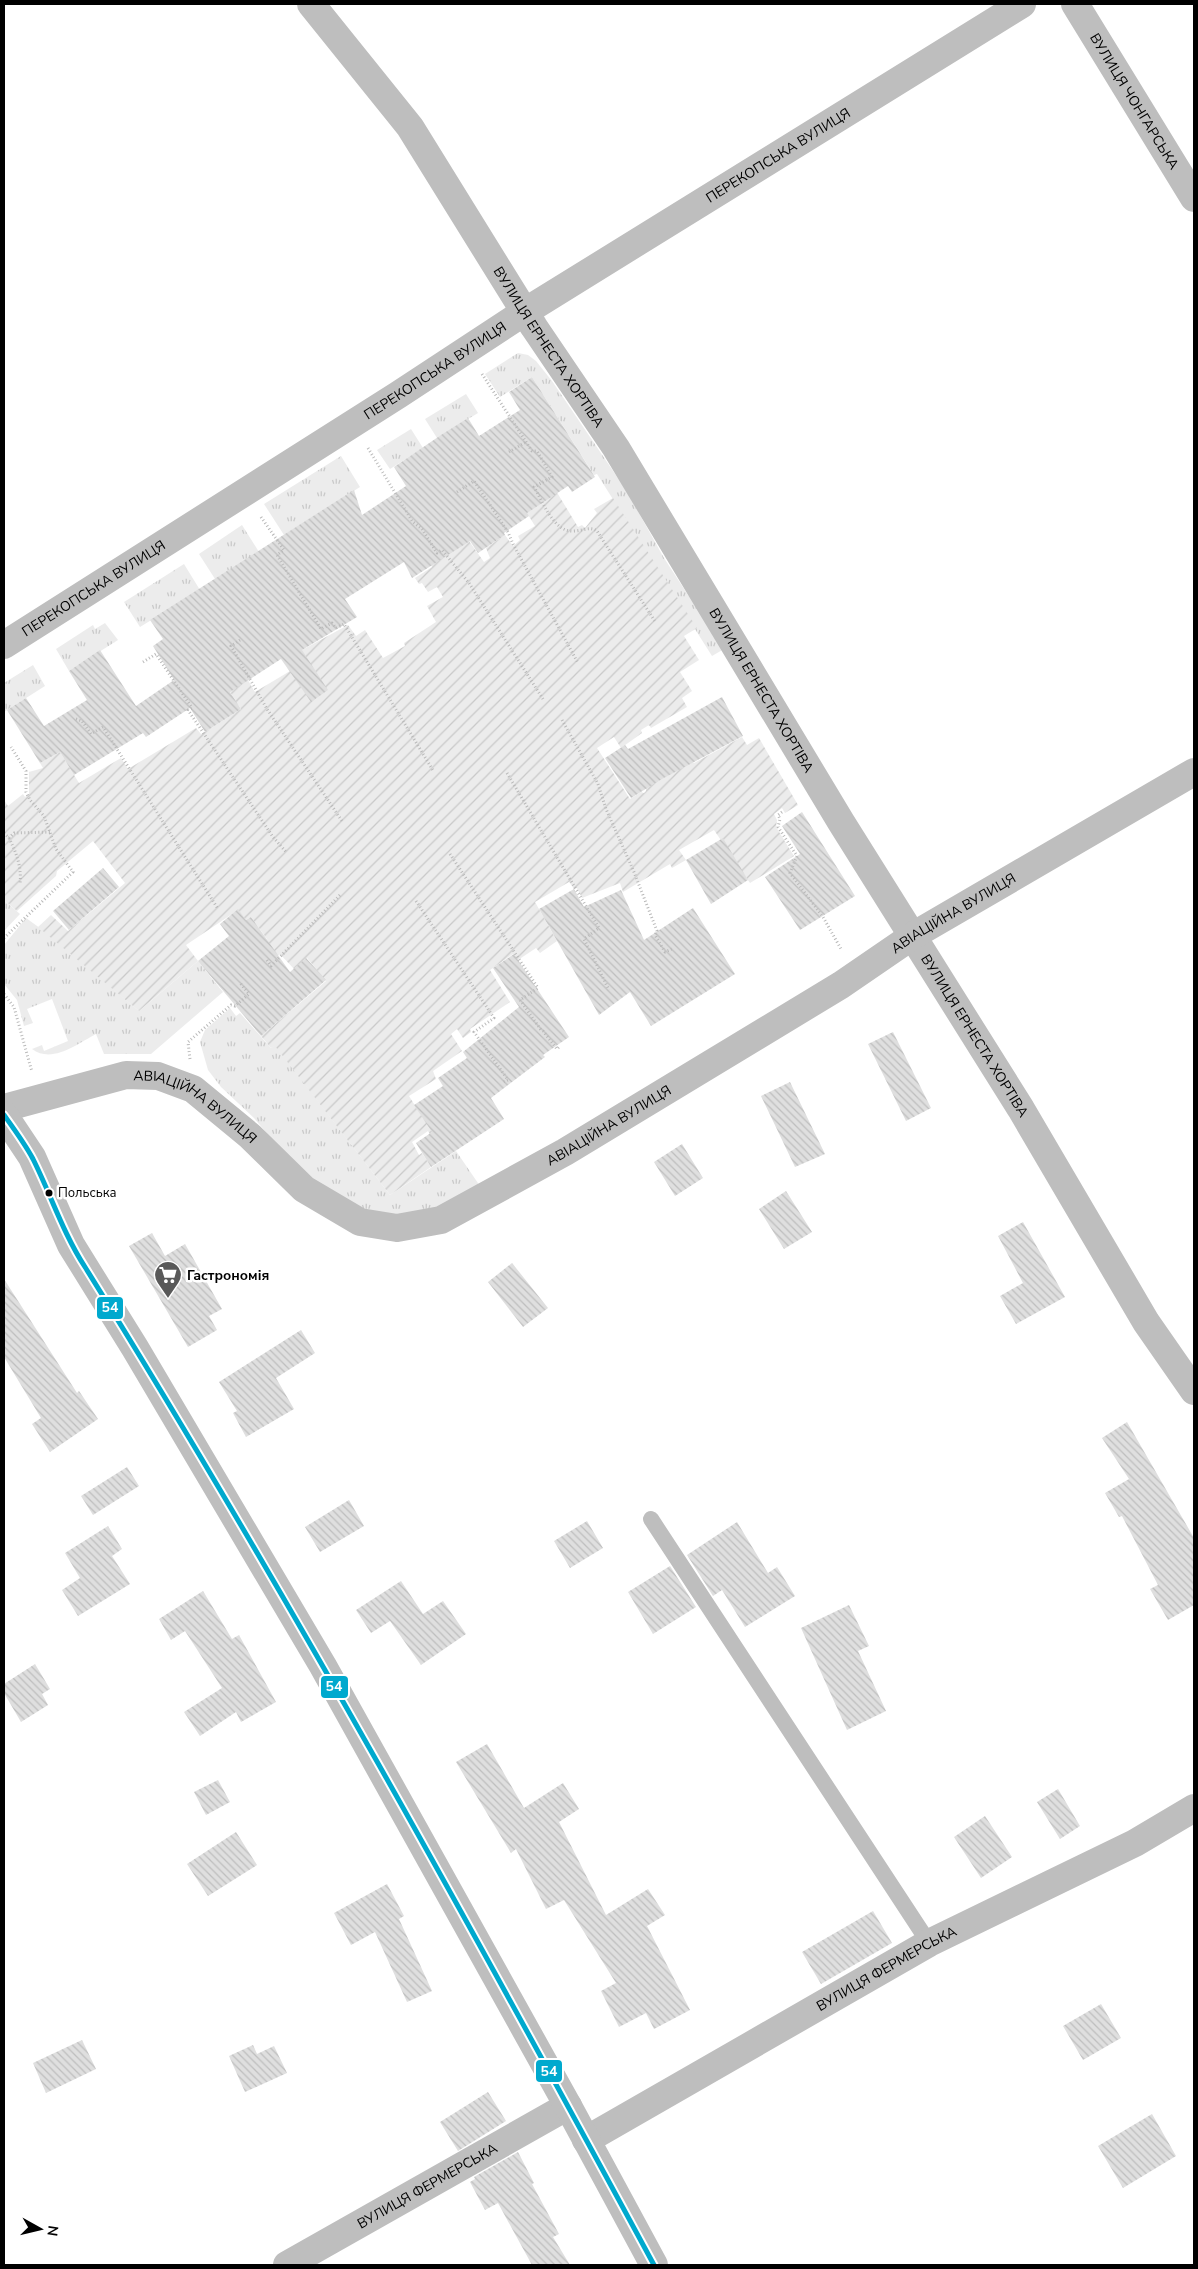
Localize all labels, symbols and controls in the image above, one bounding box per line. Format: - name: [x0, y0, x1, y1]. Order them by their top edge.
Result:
- street label: ВУЛИЦЯ ЧОНГАРСЬКА: [1086, 29, 1184, 173]
- street label: ПЕРЕКОПСЬКА ВУЛИЦЯ: [702, 103, 854, 207]
- street label: ВУЛИЦЯ ЕРНЕСТА ХОРТІВА: [489, 263, 609, 431]
- street label: ПЕРЕКОПСЬКА ВУЛИЦЯ: [360, 317, 510, 424]
- street label: ПЕРЕКОПСЬКА ВУЛИЦЯ: [18, 536, 169, 641]
- street label: ВУЛИЦЯ ЕРНЕСТА ХОРТІВА: [705, 604, 818, 776]
- street label: АВІАЦІЙНА ВУЛИЦЯ: [887, 868, 1019, 958]
- street label: ВУЛИЦЯ ЕРНЕСТА ХОРТІВА: [917, 951, 1033, 1121]
- street label: АВІАЦІЙНА ВУЛИЦЯ: [133, 1066, 261, 1147]
- street label: АВІАЦІЙНА ВУЛИЦЯ: [543, 1081, 675, 1170]
- place label: Польська: [58, 1184, 116, 1202]
- marker: Польська: [44, 1188, 54, 1198]
- supermarket icon: Гастрономія: [153, 1260, 183, 1299]
- place label: Гастрономія: [187, 1266, 269, 1285]
- line badge: 54: [96, 1296, 124, 1320]
- text: 54: [102, 1298, 119, 1317]
- line badge: 54: [320, 1675, 349, 1699]
- text: 54: [326, 1677, 343, 1696]
- street label: ВУЛИЦЯ ФЕРМЕРСЬКА: [813, 1922, 960, 2015]
- line badge: 54: [535, 2059, 563, 2083]
- text: 54: [541, 2062, 558, 2081]
- street label: ВУЛИЦЯ ФЕРМЕРСЬКА: [354, 2138, 501, 2233]
- north arrow: [15, 2204, 65, 2254]
- text: N: [42, 2224, 63, 2237]

